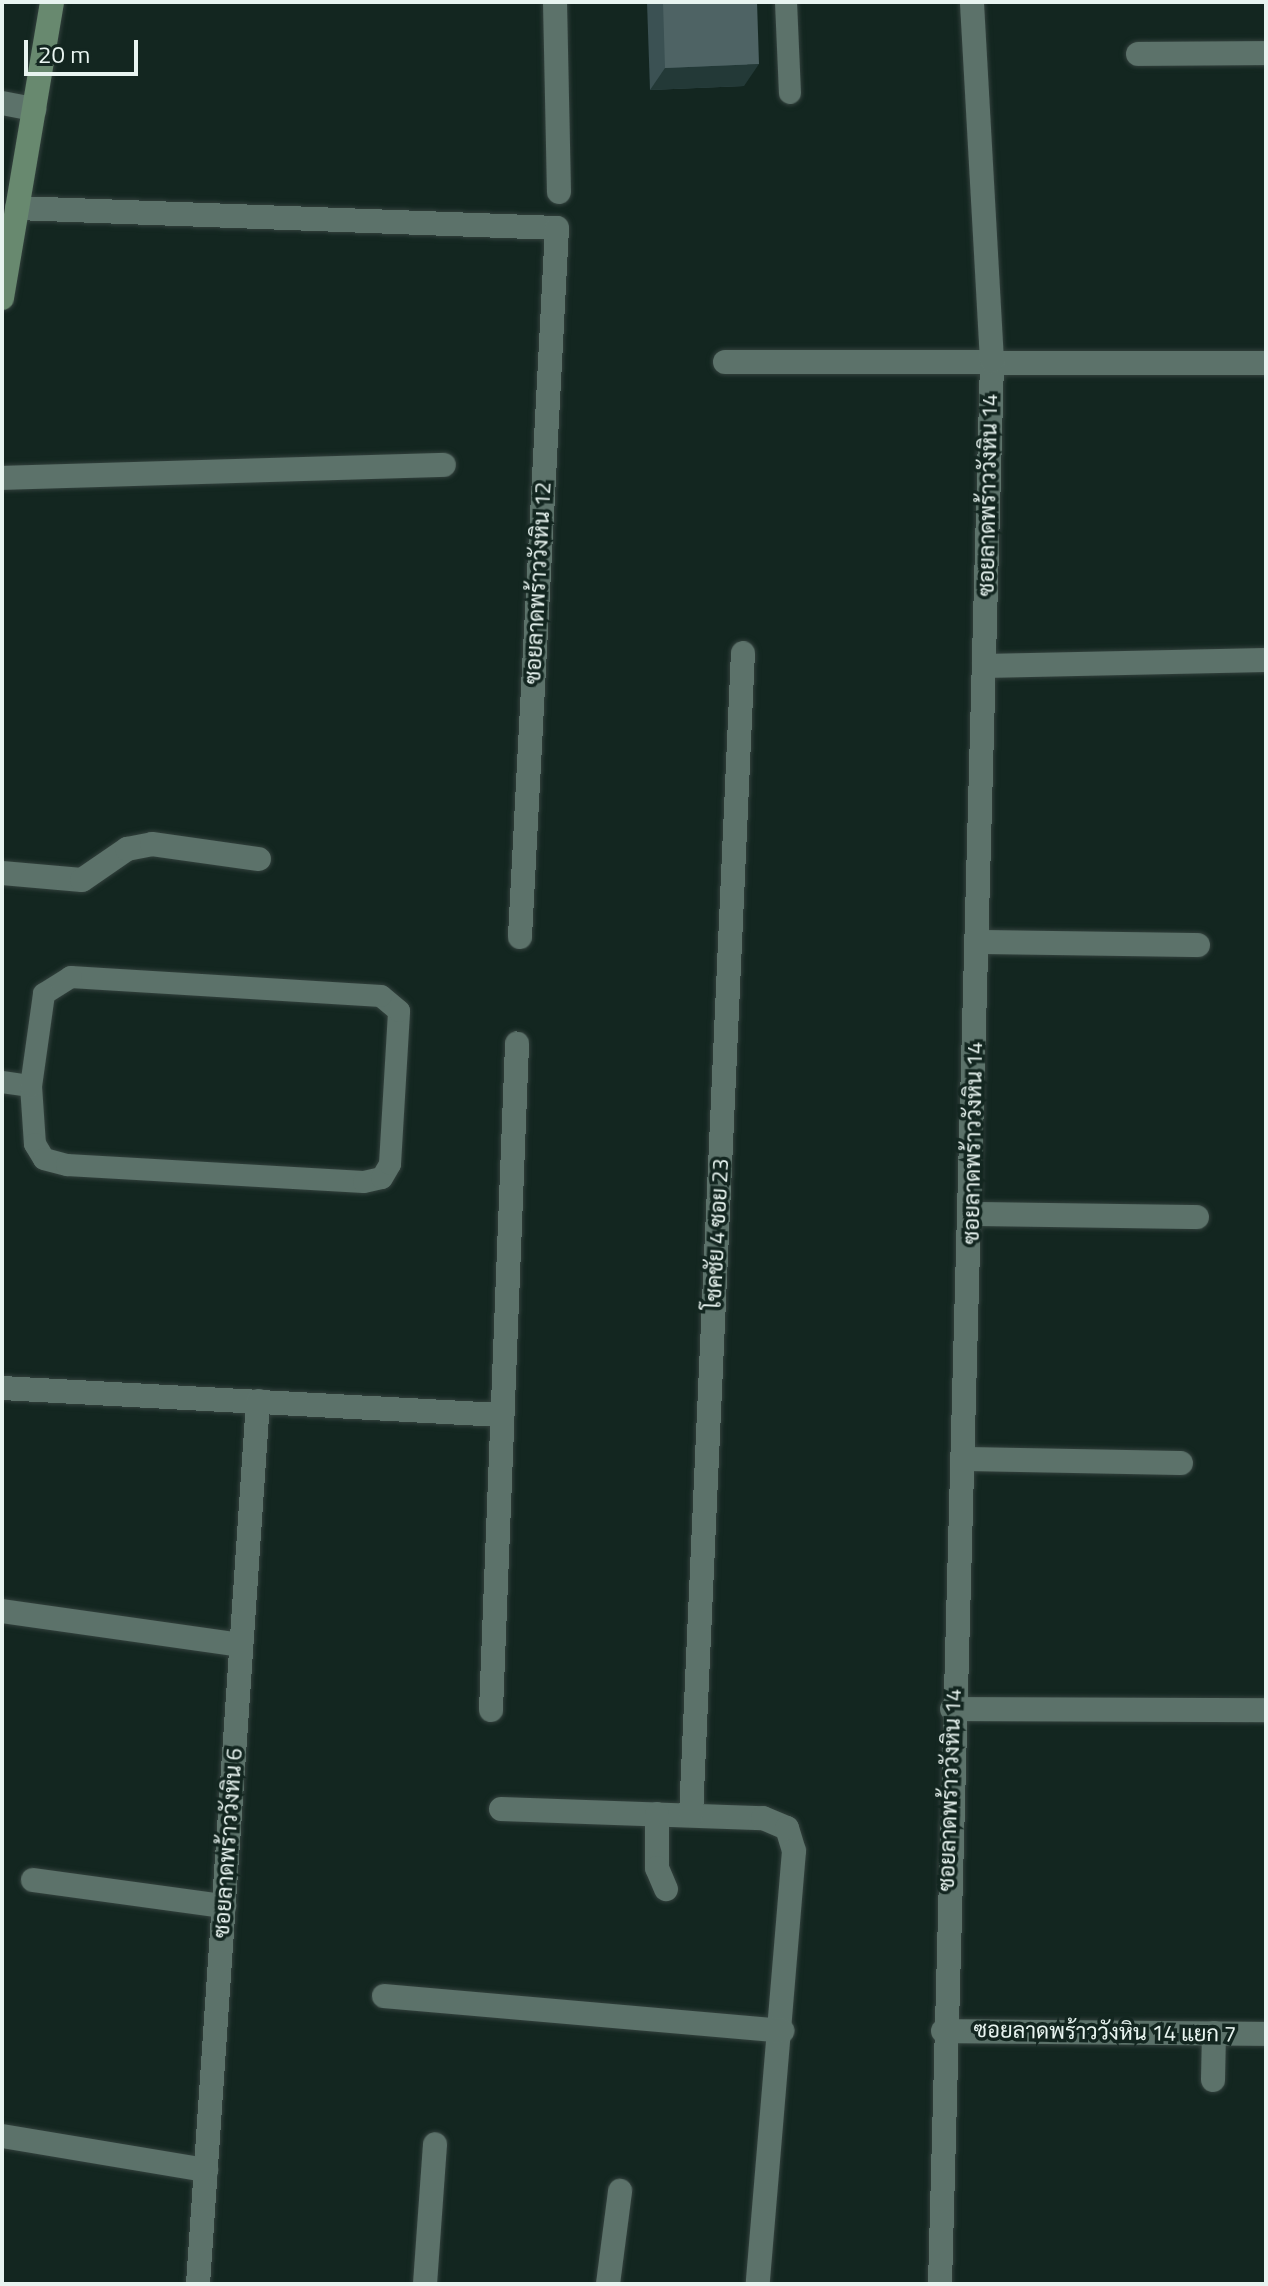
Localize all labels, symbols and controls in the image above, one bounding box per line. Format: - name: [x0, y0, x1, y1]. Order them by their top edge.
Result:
- scale bar: [28, 24, 142, 74]
- text: 20 m: [38, 36, 90, 72]
- street label: ซอยลาดพร้าววังหิน 14: [973, 393, 1003, 597]
- street label: ซอยลาดพร้าววังหิน 12: [520, 481, 556, 685]
- street label: ซอยลาดพร้าววังหิน 14: [958, 1041, 988, 1245]
- street label: โชคชัย 4 ซอย 23: [700, 1158, 734, 1310]
- street label: ซอยลาดพร้าววังหิน 14: [933, 1688, 967, 1892]
- street label: ซอยลาดพร้าววังหิน 6: [208, 1747, 248, 1939]
- street label: ซอยลาดพร้าววังหิน 14 แยก 7: [973, 2017, 1237, 2047]

